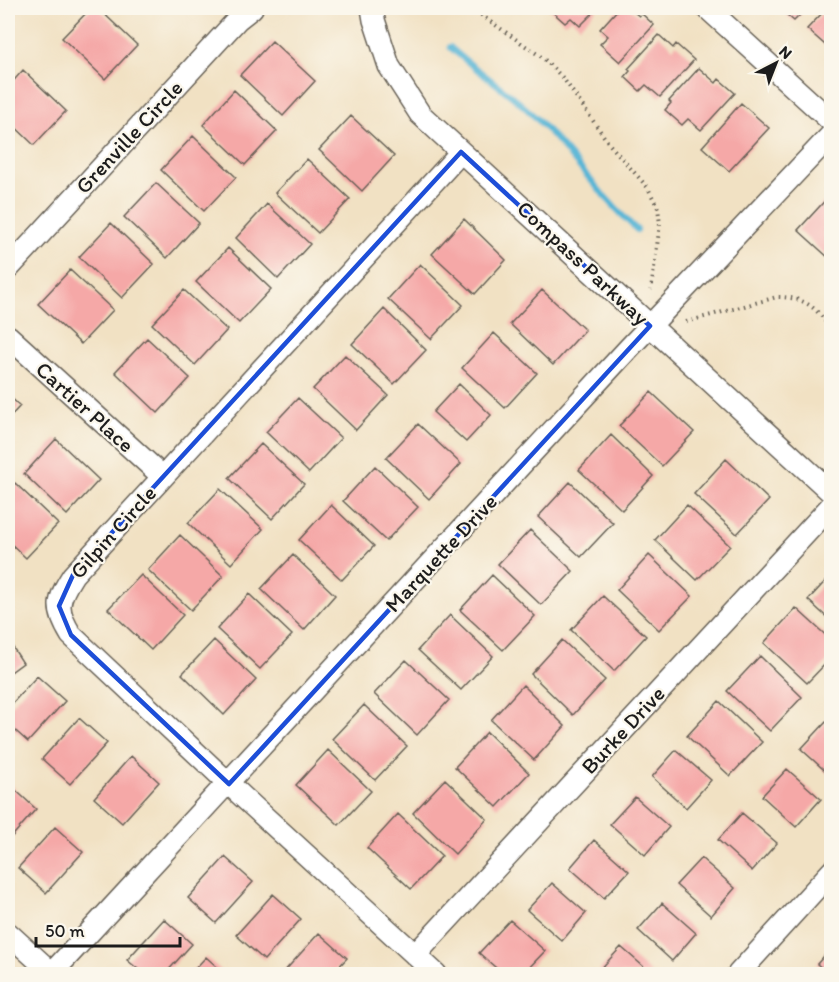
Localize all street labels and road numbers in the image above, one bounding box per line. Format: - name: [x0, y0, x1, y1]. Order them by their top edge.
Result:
- street label: Grenville Circle: [70, 75, 188, 199]
- street label: Compass Parkway: [511, 195, 655, 331]
- street label: Cartier Place: [30, 356, 140, 458]
- street label: Gilpin Circle: [64, 480, 162, 584]
- street label: Marquette Drive: [379, 488, 503, 618]
- street label: Burke Drive: [575, 680, 671, 780]

